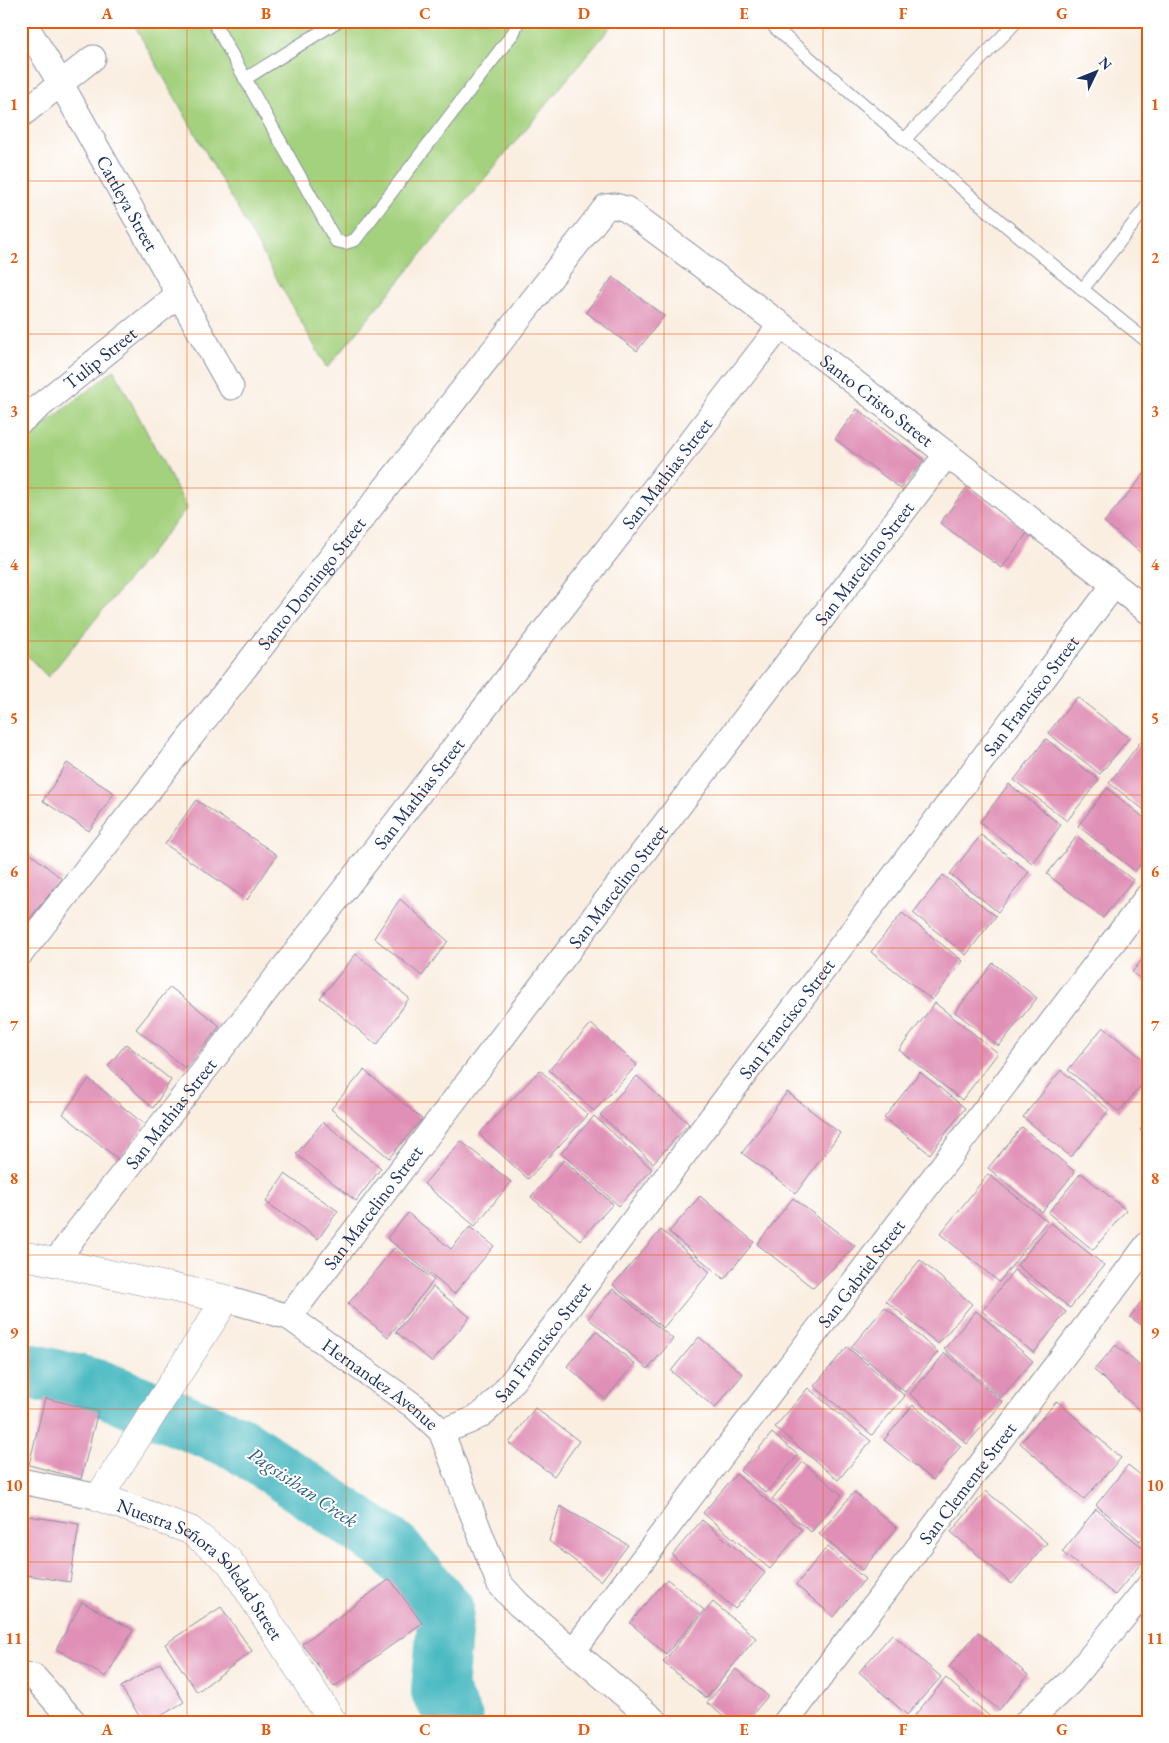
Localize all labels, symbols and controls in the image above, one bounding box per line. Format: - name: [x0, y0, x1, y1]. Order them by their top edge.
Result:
- text: A: [100, 3, 113, 24]
- text: B: [261, 3, 271, 24]
- text: C: [419, 3, 431, 24]
- text: D: [578, 3, 590, 24]
- text: E: [739, 3, 749, 24]
- text: F: [899, 3, 908, 24]
- text: G: [1056, 3, 1068, 24]
- north arrow: [1072, 48, 1122, 98]
- text: N: [1095, 53, 1116, 74]
- text: 1: [10, 94, 18, 115]
- text: 1: [1151, 94, 1159, 115]
- street label: Cattleya Street: [90, 151, 164, 256]
- text: 2: [10, 247, 19, 268]
- text: 2: [1151, 247, 1160, 268]
- street label: Tulip Street: [58, 321, 142, 395]
- street label: Santo Cristo Street: [815, 348, 939, 452]
- text: 3: [10, 401, 18, 422]
- text: 3: [1151, 401, 1159, 422]
- street label: San Mathias Street: [616, 413, 718, 534]
- street label: San Marcelino Street: [809, 496, 920, 631]
- street label: Santo Domingo Street: [252, 512, 371, 655]
- text: 4: [10, 554, 19, 575]
- text: 4: [1151, 554, 1160, 575]
- street label: San Francisco Street: [977, 630, 1085, 761]
- text: 5: [10, 708, 18, 729]
- text: 5: [1151, 708, 1159, 729]
- street label: San Mathias Street: [368, 733, 470, 855]
- street label: San Marcelino Street: [563, 819, 673, 954]
- text: 6: [10, 861, 19, 882]
- text: 6: [1151, 861, 1160, 882]
- street label: San Francisco Street: [733, 953, 840, 1084]
- text: 7: [10, 1015, 19, 1036]
- text: 7: [1151, 1015, 1160, 1036]
- street label: San Mathias Street: [119, 1053, 222, 1174]
- street label: San Marcelino Street: [318, 1140, 429, 1275]
- text: 8: [10, 1168, 18, 1189]
- text: 8: [1151, 1168, 1159, 1189]
- street label: San Gabriel Street: [812, 1214, 911, 1333]
- street label: San Francisco Street: [489, 1277, 596, 1408]
- text: 9: [10, 1322, 19, 1343]
- text: 9: [1151, 1322, 1160, 1343]
- street label: Hernandez Avenue: [317, 1333, 444, 1436]
- street label: San Clemente Street: [913, 1417, 1022, 1549]
- water label: Pagsisihan Creek: [243, 1441, 363, 1533]
- text: 10: [6, 1475, 23, 1496]
- text: 10: [1147, 1475, 1164, 1496]
- street label: Nuestra Señora Soledad Street: [113, 1493, 289, 1645]
- text: 11: [6, 1628, 22, 1649]
- text: 11: [1147, 1628, 1163, 1649]
- text: A: [100, 1719, 113, 1740]
- text: B: [261, 1719, 271, 1740]
- text: C: [419, 1719, 431, 1740]
- text: D: [578, 1719, 590, 1740]
- text: E: [739, 1719, 749, 1740]
- text: F: [899, 1719, 908, 1740]
- text: G: [1056, 1719, 1068, 1740]

